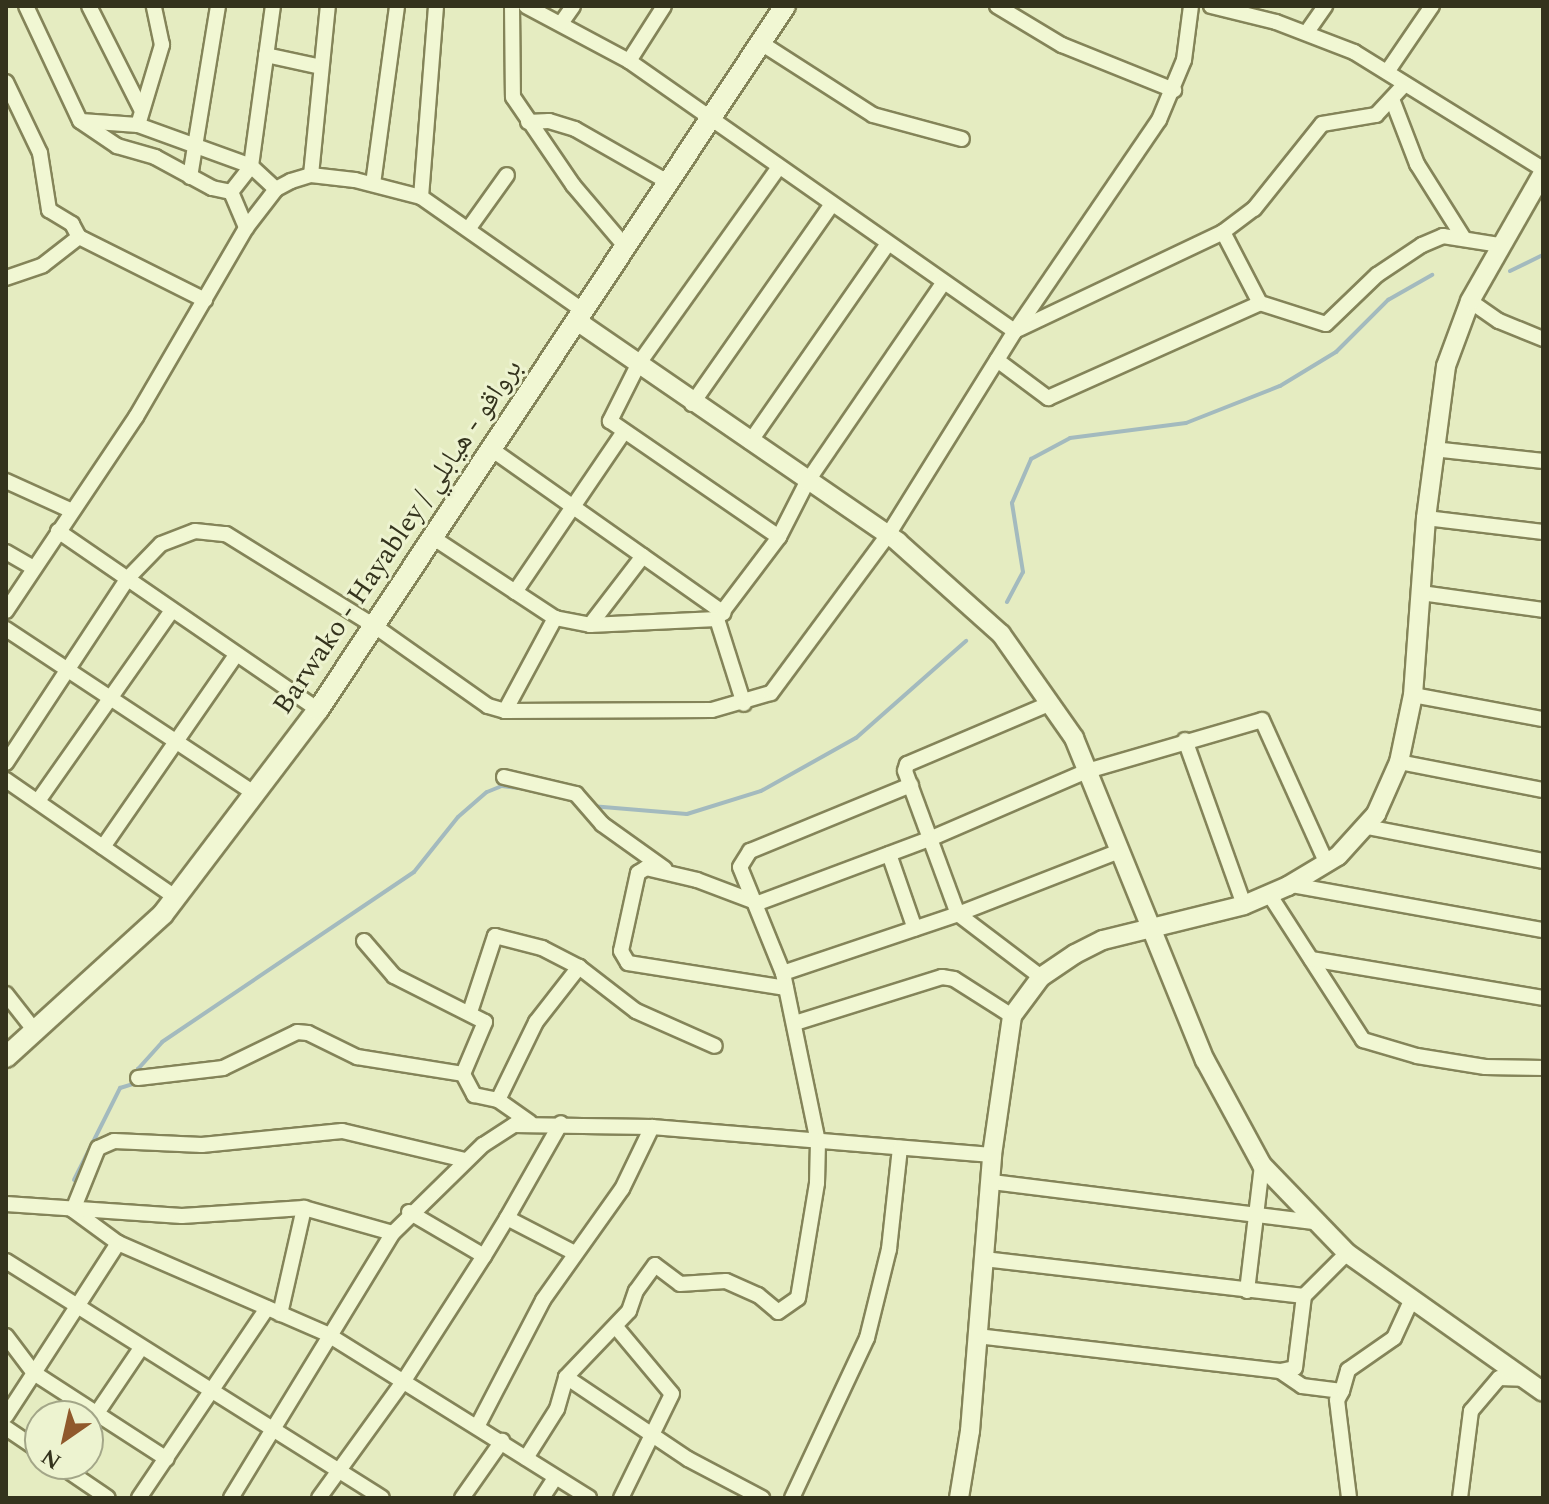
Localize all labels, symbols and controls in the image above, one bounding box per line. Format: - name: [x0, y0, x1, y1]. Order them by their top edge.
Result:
- street label: Barwako - Hayabley / برواقو - هيابلي: [266, 353, 530, 721]
- north arrow: [24, 1400, 104, 1480]
- text: N: [35, 1440, 68, 1477]

